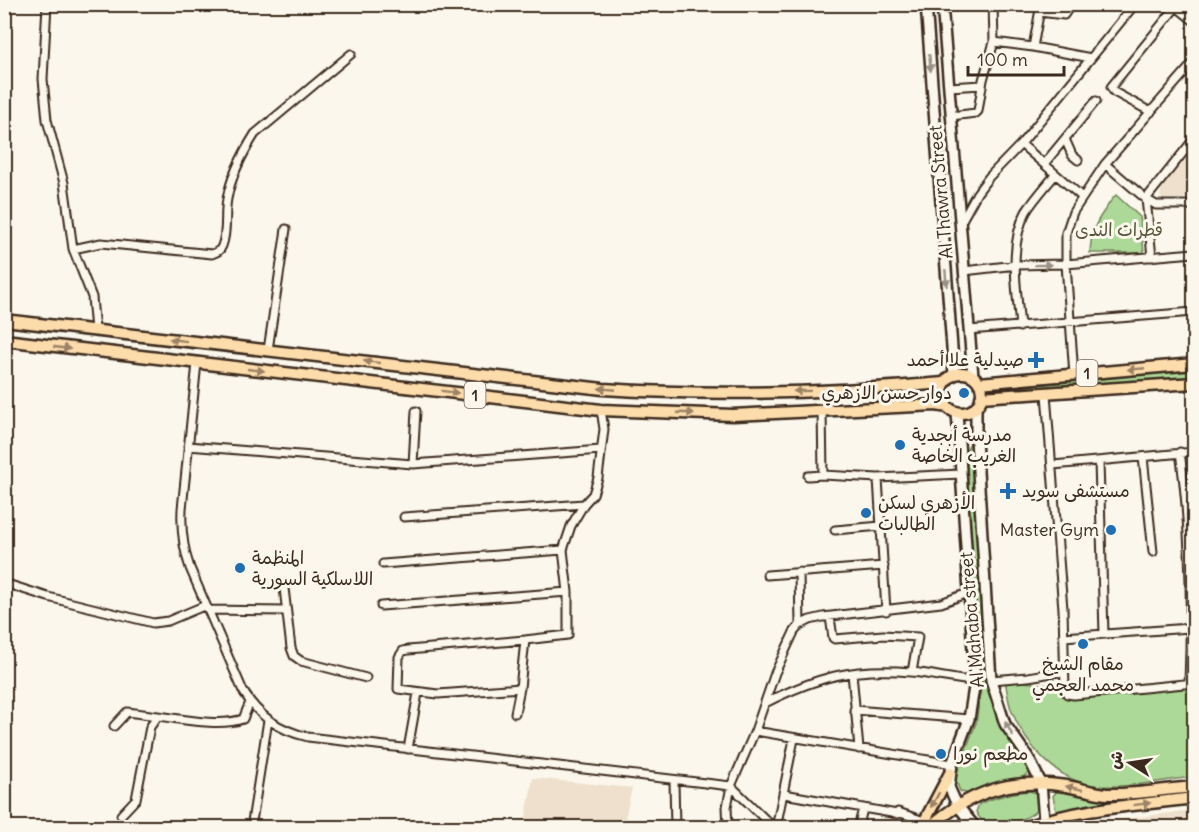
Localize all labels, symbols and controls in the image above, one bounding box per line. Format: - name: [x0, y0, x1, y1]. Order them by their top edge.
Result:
- scale bar: [968, 39, 1064, 77]
- text: 100 m: [977, 48, 1028, 71]
- one-way arrow: [925, 53, 935, 72]
- street label: Al Thawra Street: [923, 124, 958, 260]
- park label: قطرات الندى: [1075, 218, 1163, 241]
- one-way arrow: [1033, 260, 1052, 269]
- one-way arrow: [941, 269, 951, 288]
- one-way arrow: [169, 335, 188, 345]
- one-way arrow: [53, 343, 72, 352]
- place label: صيدلية علا أحمد: [906, 348, 1024, 371]
- marker: صيدلية علا أحمد: [1029, 353, 1043, 367]
- one-way arrow: [362, 357, 381, 367]
- road number: 1: [1076, 360, 1098, 386]
- one-way arrow: [1127, 364, 1146, 374]
- one-way arrow: [247, 365, 266, 375]
- place label: دوار حسن الازهري: [822, 381, 952, 406]
- road number: 1: [464, 382, 486, 408]
- one-way arrow: [598, 384, 617, 394]
- one-way arrow: [793, 386, 812, 396]
- marker: دوار حسن الازهري: [957, 386, 971, 400]
- one-way arrow: [441, 387, 460, 397]
- one-way arrow: [676, 408, 695, 418]
- place label: مدرسة أبجدية الغريب الخاصة: [912, 423, 1016, 467]
- marker: مدرسة أبجدية الغريب الخاصة: [893, 438, 907, 452]
- place label: مستشفى سويد: [1022, 479, 1130, 502]
- marker: مستشفى سويد: [999, 482, 1017, 500]
- place label: الأزهري لسكن الطالبات: [878, 491, 975, 535]
- marker: الأزهري لسكن الطالبات: [859, 506, 873, 520]
- place label: Master Gym: [1000, 518, 1099, 541]
- marker: Master Gym: [1104, 523, 1118, 537]
- place label: المنظمة اللاسلكية السورية: [252, 546, 373, 590]
- street label: Al Mahaba street: [954, 551, 989, 689]
- marker: المنظمة اللاسلكية السورية: [233, 561, 247, 575]
- marker: مقام الشيخ محمد العجمي: [1076, 637, 1090, 651]
- place label: مقام الشيخ محمد العجمي: [1032, 652, 1134, 701]
- one-way arrow: [1004, 720, 1014, 737]
- north arrow: [1100, 733, 1160, 793]
- place label: مطعم نورا: [953, 742, 1028, 768]
- marker: مطعم نورا: [934, 747, 948, 761]
- text: ش: [1104, 749, 1127, 771]
- one-way arrow: [1064, 783, 1083, 792]
- one-way arrow: [930, 792, 940, 809]
- one-way arrow: [1132, 800, 1151, 809]

